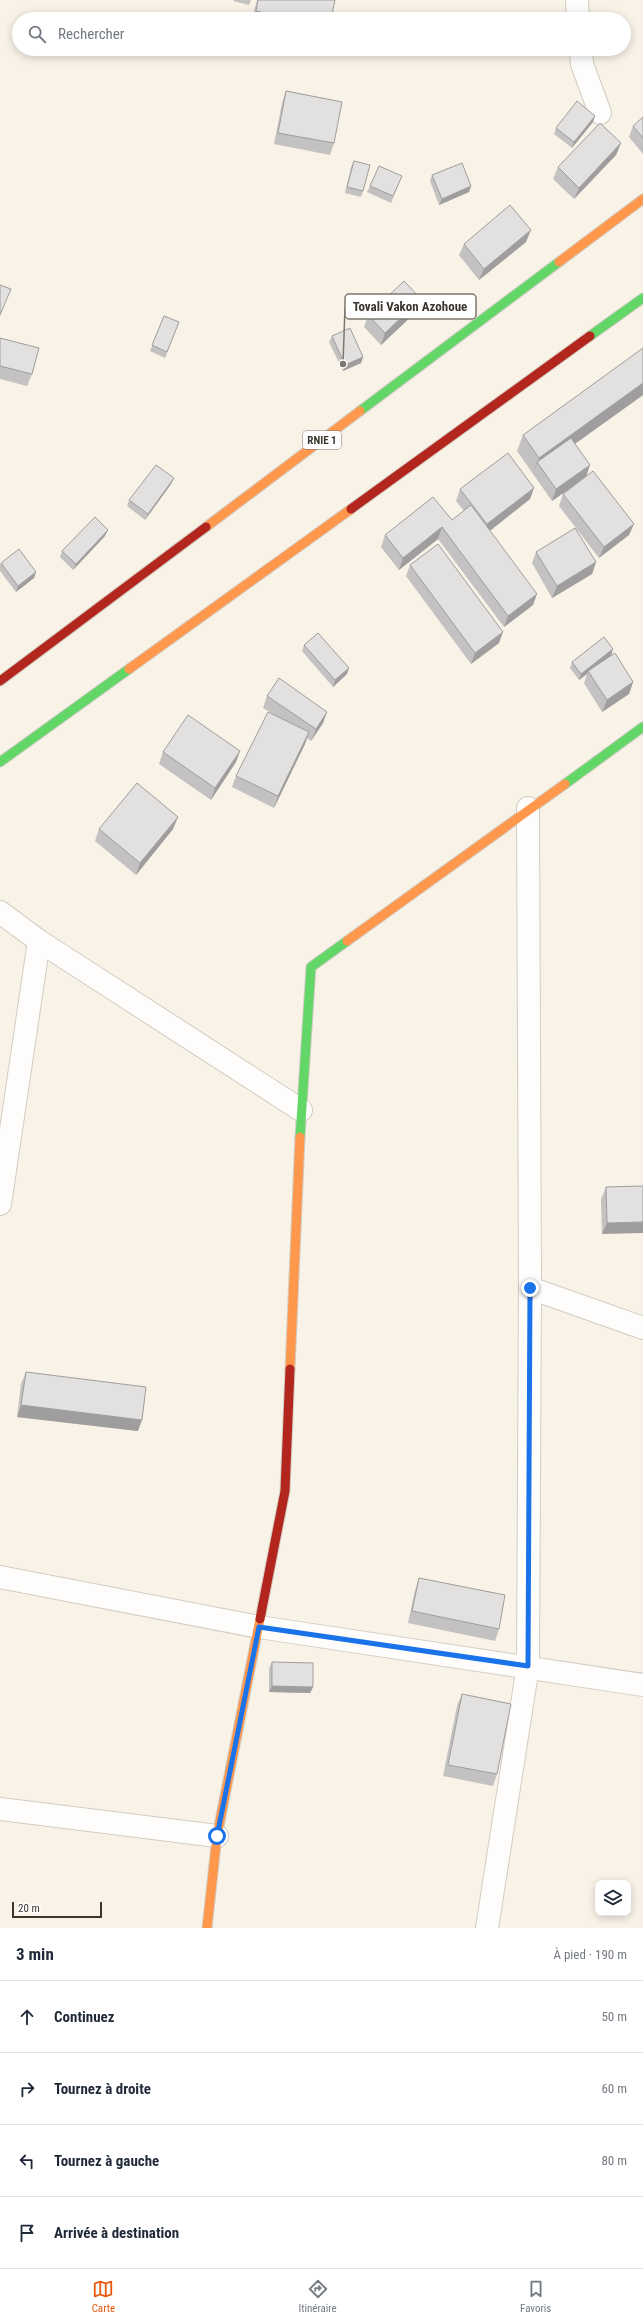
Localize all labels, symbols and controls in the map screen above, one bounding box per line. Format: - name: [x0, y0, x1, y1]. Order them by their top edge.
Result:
- search box: [12, 12, 631, 56]
- icon: search: [26, 23, 48, 45]
- text: Rechercher: [58, 25, 124, 43]
- callout: Tovali Vakon Azohoue: [345, 294, 476, 319]
- text: Tovali Vakon Azohoue: [353, 299, 467, 314]
- road number: RNIE 1: [303, 431, 341, 449]
- route end: [521, 1279, 539, 1297]
- route start: [208, 1827, 226, 1845]
- map controls: [595, 1880, 631, 1916]
- button: layers: [595, 1880, 631, 1916]
- scale bar: [12, 1900, 102, 1919]
- text: 20 m: [18, 1902, 40, 1915]
- text: 3 min: [16, 1944, 54, 1964]
- text: À pied · 190 m: [553, 1947, 627, 1962]
- icon: ahead: [16, 2006, 38, 2028]
- text: Continuez: [54, 2008, 115, 2026]
- text: 50 m: [601, 2009, 627, 2024]
- icon: right: [16, 2078, 38, 2100]
- text: Tournez à droite: [54, 2080, 151, 2098]
- text: 60 m: [601, 2081, 627, 2096]
- icon: left: [16, 2150, 38, 2172]
- text: Tournez à gauche: [54, 2152, 159, 2170]
- text: 80 m: [601, 2153, 627, 2168]
- icon: arrive: [16, 2222, 38, 2244]
- text: Arrivée à destination: [54, 2224, 179, 2242]
- tab: Carte: [92, 2278, 115, 2315]
- tab: Itinéraire: [298, 2278, 337, 2315]
- tab: Favoris: [520, 2278, 551, 2315]

